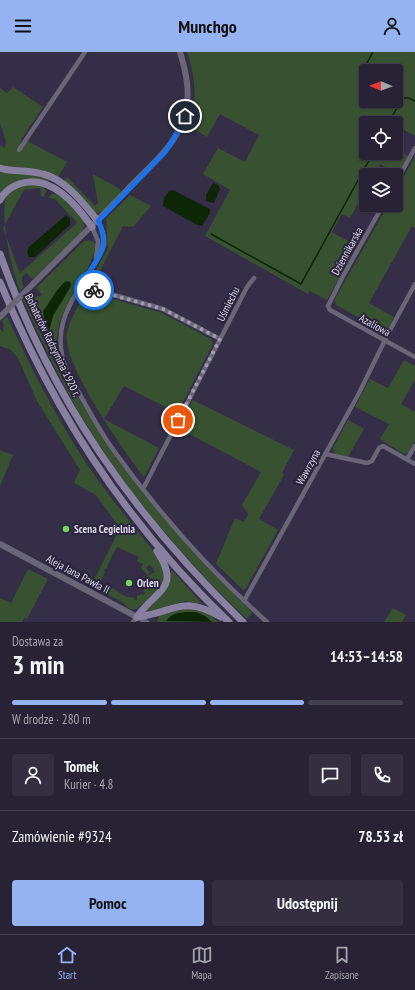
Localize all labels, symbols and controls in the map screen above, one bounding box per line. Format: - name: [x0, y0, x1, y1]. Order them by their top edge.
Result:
- icon: menu: [12, 15, 34, 37]
- text: Munchgo: [178, 15, 237, 38]
- icon: person: [381, 15, 403, 37]
- north arrow: [359, 64, 403, 108]
- map controls: [359, 64, 403, 212]
- pin: [168, 99, 202, 133]
- icon: home: [174, 105, 196, 127]
- button: locate: [359, 116, 403, 160]
- button: layers: [359, 168, 403, 212]
- street label: Dziennikarska: [328, 225, 366, 277]
- courier: [74, 270, 114, 310]
- icon: bike: [83, 279, 105, 301]
- street label: Uśmiechu: [213, 284, 243, 324]
- street label: Bohaterów Radzymina 1920 r.: [22, 291, 84, 399]
- street label: Azaliowa: [357, 311, 393, 339]
- pin: [161, 403, 195, 437]
- icon: bag: [167, 409, 189, 431]
- street label: Wawrzyna: [293, 447, 323, 487]
- place label: Scena Cegielnia: [74, 522, 135, 536]
- marker: Scena Cegielnia: [61, 524, 71, 534]
- street label: Aleja Jana Pawła II: [44, 551, 112, 597]
- place label: Orlen: [137, 576, 159, 590]
- marker: Orlen: [124, 578, 134, 588]
- text: Dostawa za: [12, 633, 63, 650]
- text: 14:53–14:58: [330, 647, 403, 666]
- text: 3 min: [12, 648, 65, 681]
- text: W drodze · 280 m: [12, 711, 91, 728]
- button: person: [12, 754, 54, 796]
- button: chat: [309, 754, 351, 796]
- button: phone: [361, 754, 403, 796]
- text: Tomek: [64, 757, 99, 776]
- text: Kurier · 4.8: [64, 776, 113, 793]
- text: Zamówienie #9324: [12, 827, 112, 846]
- text: 78.53 zł: [358, 827, 403, 846]
- button: Pomoc: [12, 880, 204, 926]
- button: Udostępnij: [212, 880, 403, 926]
- tab: Start: [56, 944, 78, 982]
- tab: Mapa: [191, 944, 213, 982]
- tab: Zapisane: [325, 944, 359, 982]

